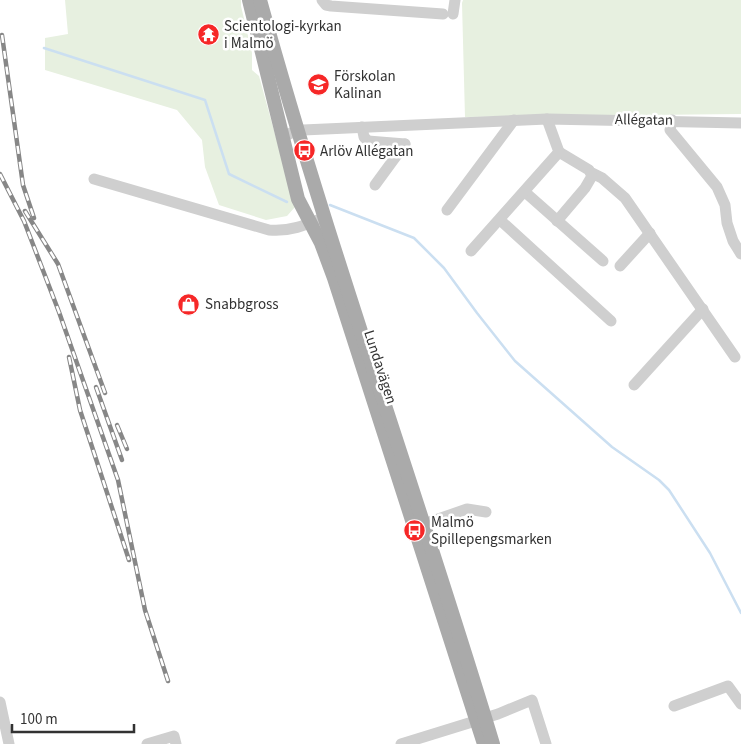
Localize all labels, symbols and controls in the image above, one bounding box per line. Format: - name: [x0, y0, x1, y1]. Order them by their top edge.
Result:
- place label: Scientologi-kyrkan i Malmö: [224, 16, 342, 54]
- temple icon: Scientologi-kyrkan i Malmö: [196, 23, 220, 47]
- place label: Förskolan Kalinan: [334, 66, 396, 104]
- school or university icon: Förskolan Kalinan: [306, 73, 330, 97]
- street label: Allégatan: [615, 109, 673, 131]
- bus stop icon: Arlöv Allégatan: [292, 139, 316, 163]
- place label: Arlöv Allégatan: [320, 141, 414, 162]
- shop icon: Snabbgross: [177, 292, 201, 316]
- place label: Snabbgross: [205, 294, 279, 315]
- street label: Lundavägen: [358, 327, 402, 407]
- place label: Malmö Spillepengsmarken: [431, 512, 552, 550]
- bus stop icon: Malmö Spillepengsmarken: [403, 519, 427, 543]
- scale bar: [12, 702, 135, 734]
- text: 100 m: [20, 709, 58, 730]

